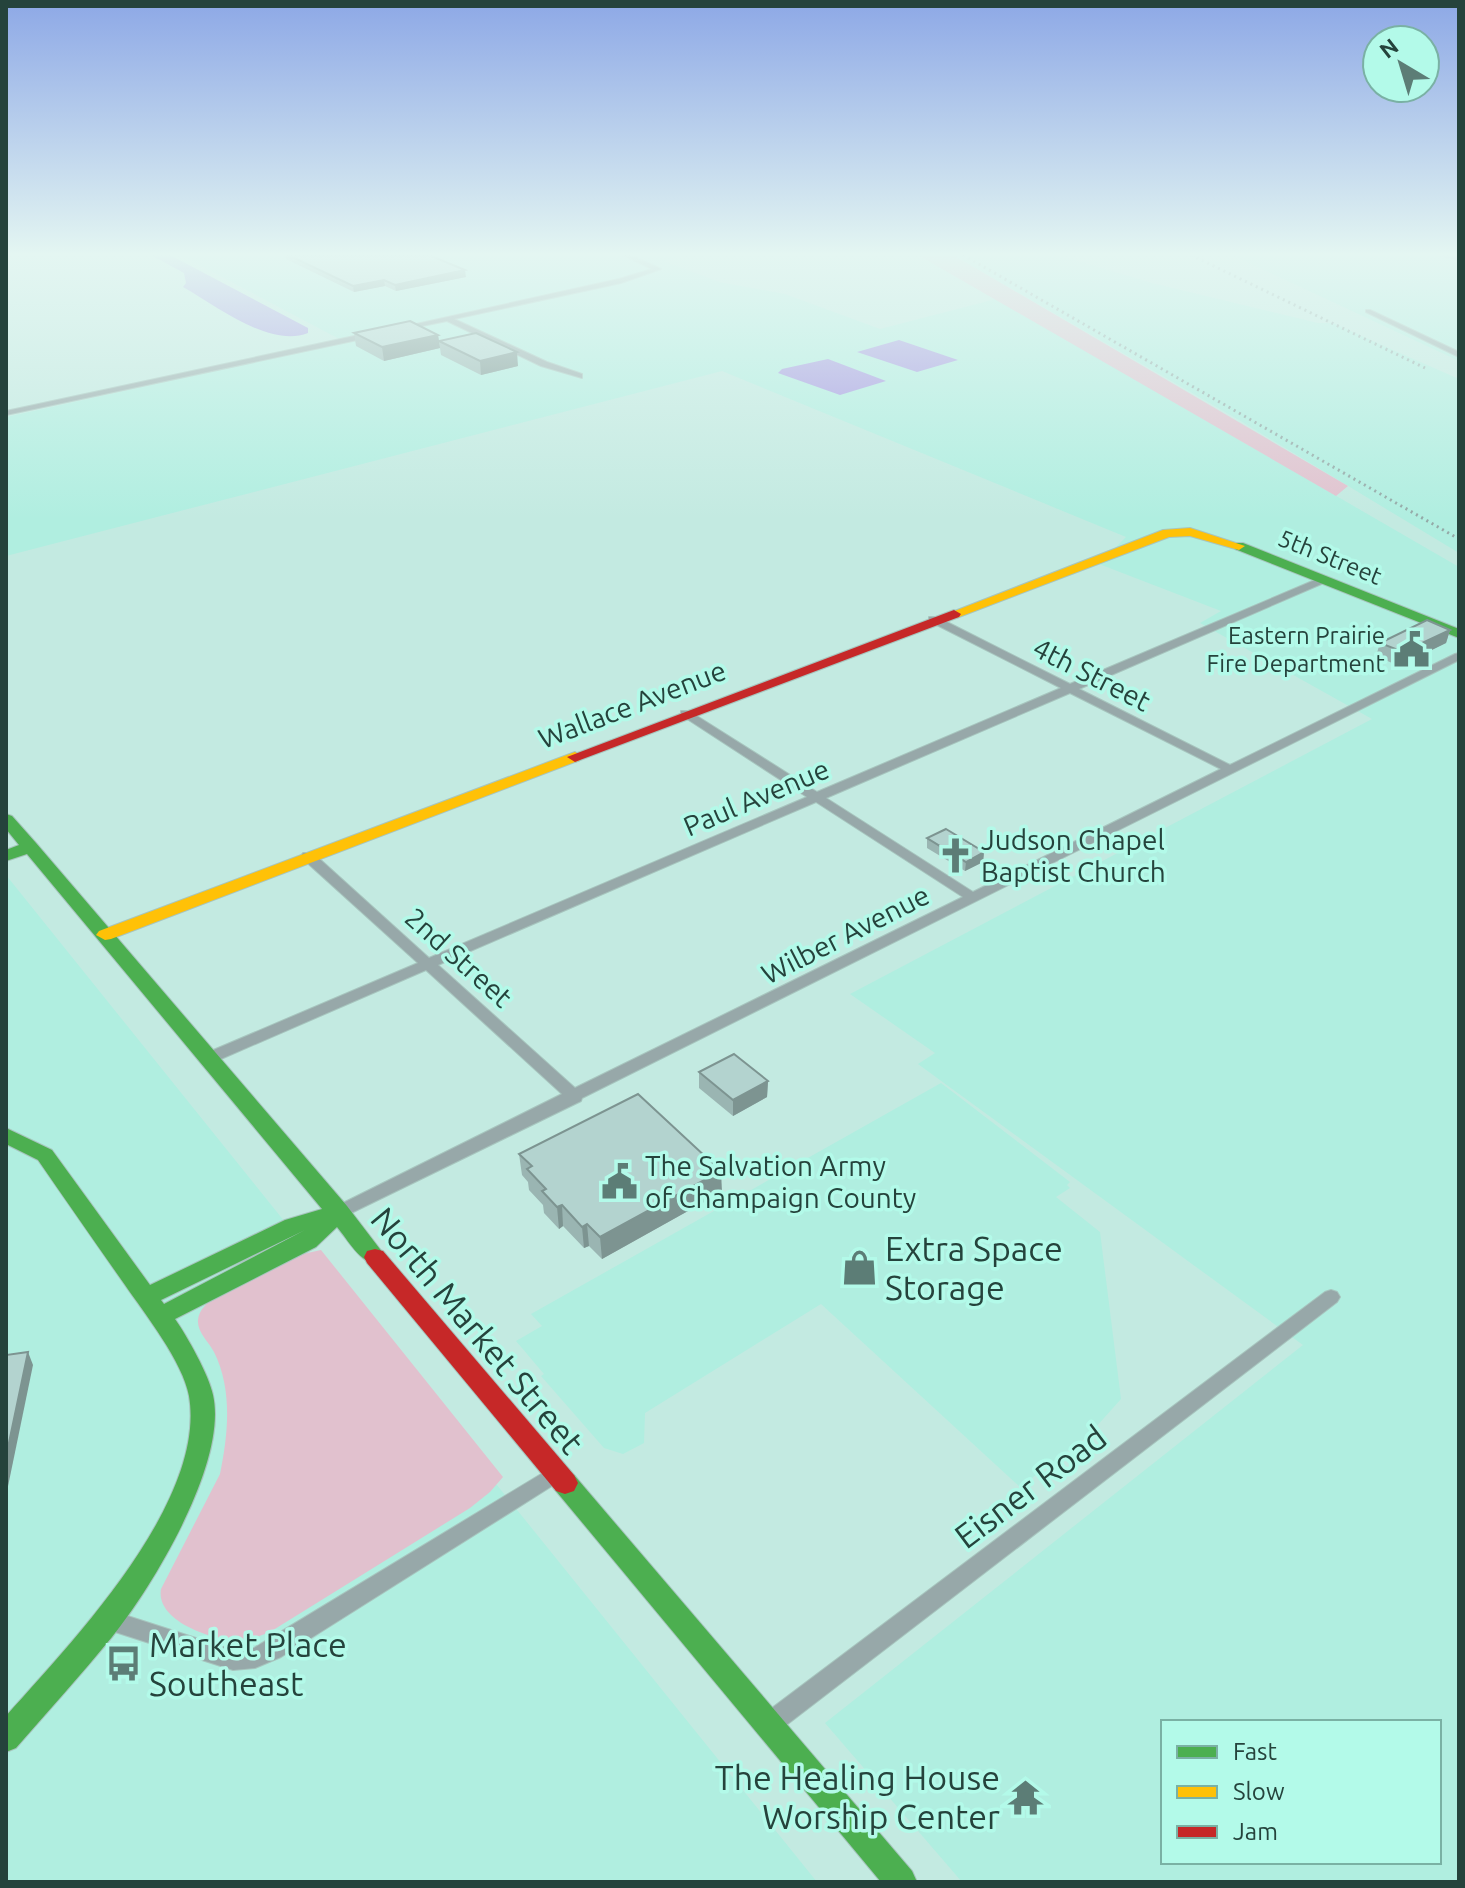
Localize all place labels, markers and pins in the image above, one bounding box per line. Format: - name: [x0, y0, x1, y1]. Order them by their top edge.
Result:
- place label: Eastern Prairie Fire Department: [1207, 622, 1386, 677]
- public building icon: Eastern Prairie Fire Department: [1392, 630, 1430, 668]
- place label: Judson Chapel Baptist Church: [981, 824, 1166, 887]
- church icon: Judson Chapel Baptist Church: [936, 836, 974, 874]
- place label: The Salvation Army of Champaign County: [645, 1150, 916, 1213]
- public building icon: The Salvation Army of Champaign County: [600, 1162, 638, 1200]
- place label: Extra Space Storage: [885, 1229, 1063, 1306]
- shop icon: Extra Space Storage: [840, 1249, 878, 1287]
- place label: Market Place Southeast: [149, 1625, 347, 1702]
- bus stop icon: Market Place Southeast: [104, 1645, 142, 1683]
- place label: The Healing House Worship Center: [715, 1758, 1000, 1835]
- temple icon: The Healing House Worship Center: [1007, 1778, 1045, 1816]

